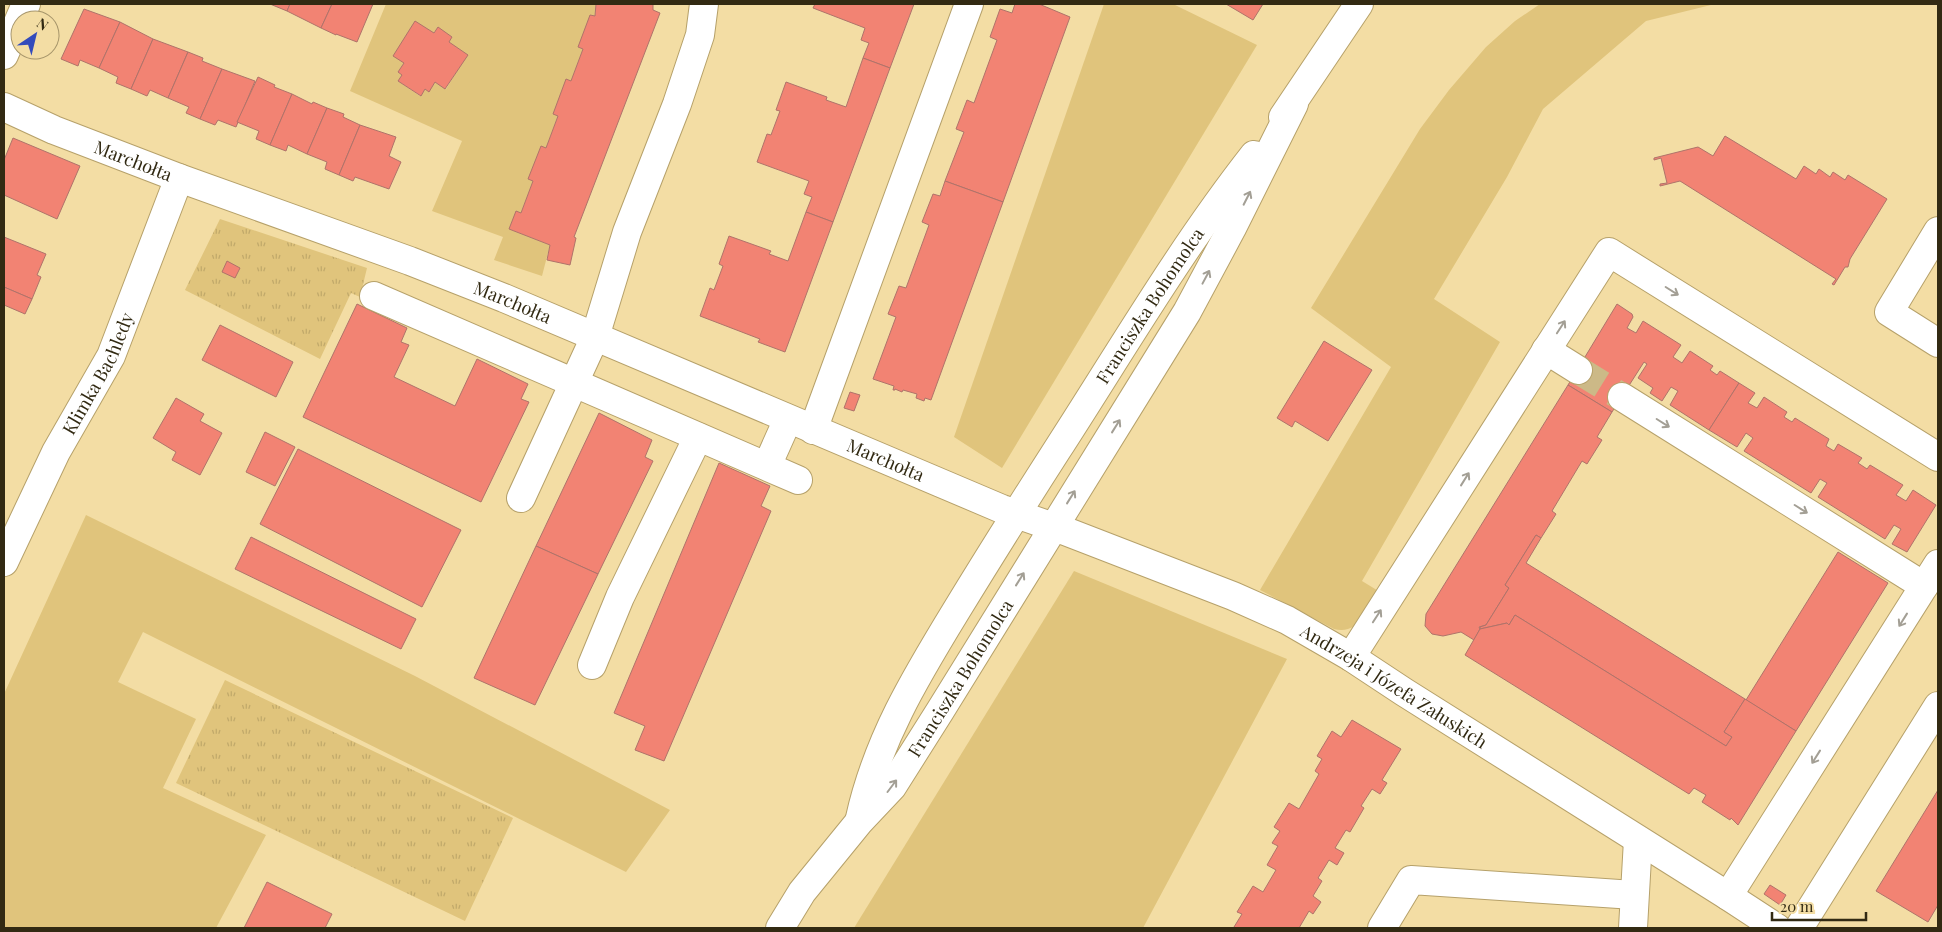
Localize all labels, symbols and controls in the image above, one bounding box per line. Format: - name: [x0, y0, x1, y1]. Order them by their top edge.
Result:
- north arrow: [10, 10, 60, 60]
- text: N: [33, 13, 52, 35]
- street label: Marchołta: [91, 135, 176, 186]
- one-way arrow: [1243, 191, 1252, 206]
- street label: Franciszka Bohomolca: [1090, 223, 1209, 388]
- one-way arrow: [1202, 270, 1212, 285]
- street label: Marchołta: [470, 275, 555, 329]
- one-way arrow: [1664, 287, 1678, 297]
- street label: Klimka Bachledy: [57, 309, 139, 439]
- one-way arrow: [1556, 320, 1566, 334]
- one-way arrow: [1656, 417, 1670, 428]
- one-way arrow: [1111, 419, 1121, 433]
- street label: Marchołta: [843, 433, 928, 487]
- one-way arrow: [1460, 472, 1470, 486]
- one-way arrow: [1066, 490, 1077, 504]
- one-way arrow: [1793, 504, 1807, 514]
- one-way arrow: [1015, 573, 1025, 587]
- street label: Franciszka Bohomolca: [902, 595, 1018, 761]
- one-way arrow: [1373, 609, 1383, 623]
- one-way arrow: [1898, 613, 1908, 627]
- street label: Andrzeja i Józefa Załuskich: [1295, 618, 1492, 754]
- one-way arrow: [1811, 750, 1821, 764]
- one-way arrow: [886, 780, 897, 793]
- scale bar: [1772, 890, 1866, 922]
- text: 20 m: [1780, 896, 1814, 916]

